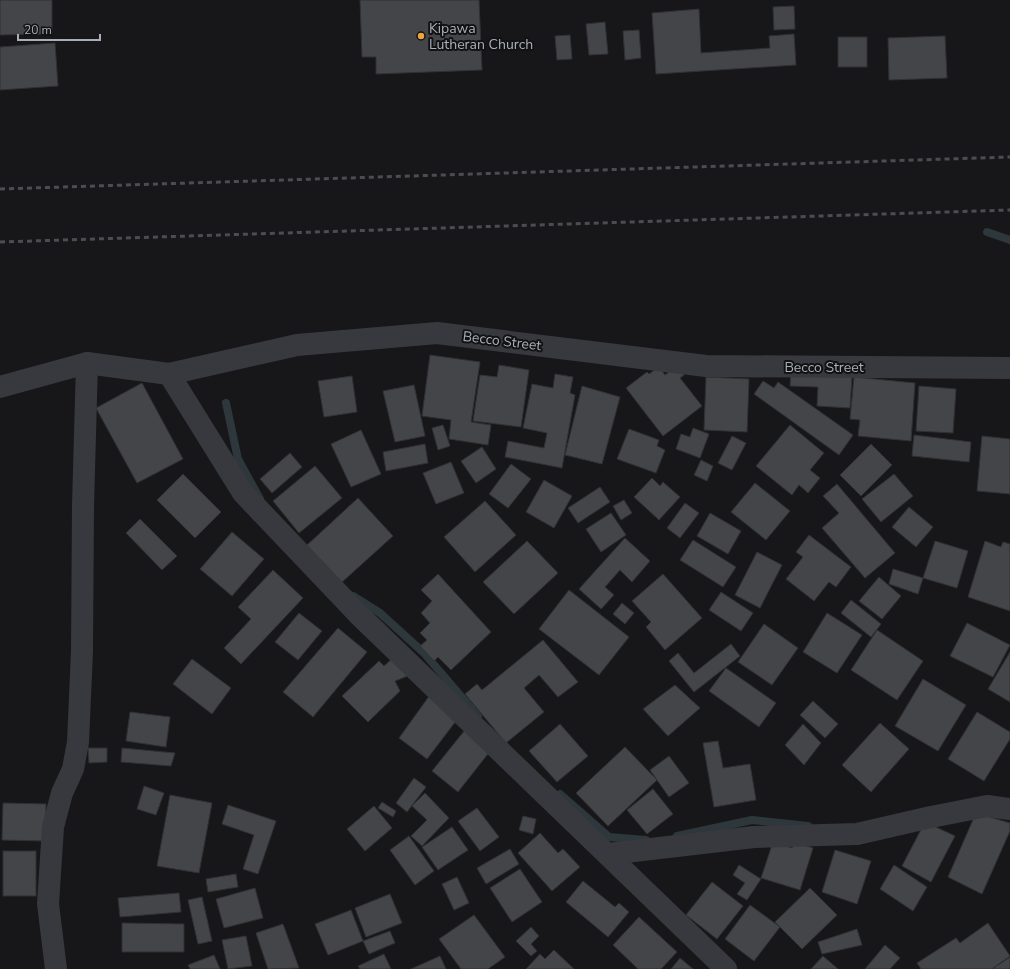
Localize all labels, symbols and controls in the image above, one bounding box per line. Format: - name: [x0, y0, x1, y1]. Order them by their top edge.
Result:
- scale bar: [18, 16, 100, 42]
- place label: Kipawa Lutheran Church: [429, 19, 533, 54]
- text: 20 m: [24, 22, 52, 38]
- marker: Kipawa Lutheran Church: [416, 31, 426, 41]
- street label: Becco Street: [462, 327, 543, 355]
- street label: Becco Street: [784, 358, 864, 377]

